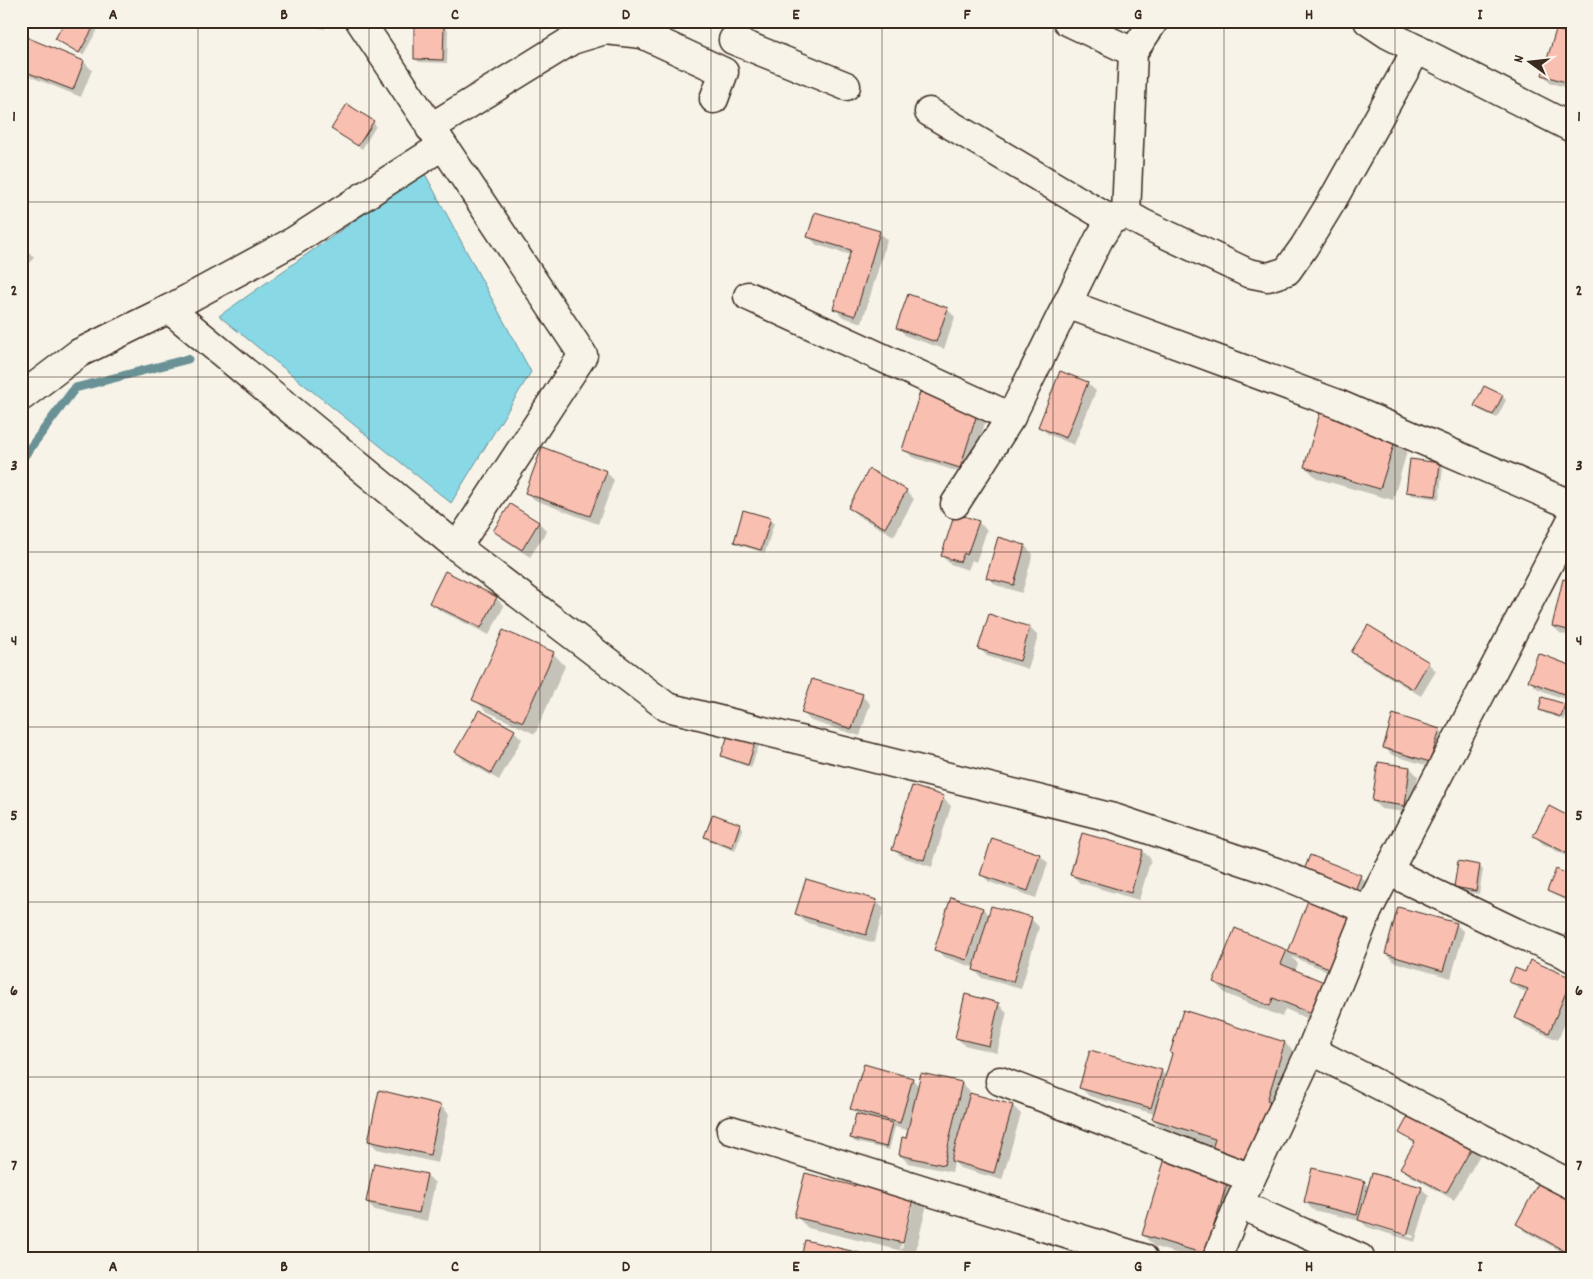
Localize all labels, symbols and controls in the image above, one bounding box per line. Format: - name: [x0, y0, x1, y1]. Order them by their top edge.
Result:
- text: A: [109, 4, 118, 27]
- text: B: [280, 4, 288, 27]
- text: C: [451, 4, 459, 27]
- text: D: [622, 4, 631, 27]
- text: E: [792, 4, 800, 27]
- text: F: [963, 4, 971, 27]
- text: G: [1134, 4, 1142, 27]
- text: H: [1305, 4, 1313, 27]
- text: I: [1478, 4, 1484, 27]
- north arrow: [1506, 38, 1556, 88]
- text: N: [1509, 53, 1530, 65]
- text: 1: [12, 106, 16, 129]
- text: 1: [1577, 106, 1581, 129]
- text: 2: [11, 280, 18, 303]
- text: 2: [1576, 280, 1583, 303]
- text: 3: [10, 455, 18, 478]
- text: 3: [1575, 455, 1583, 478]
- text: 4: [11, 630, 17, 653]
- text: 4: [1576, 630, 1582, 653]
- text: 5: [10, 805, 18, 828]
- text: 5: [1575, 805, 1583, 828]
- text: 6: [10, 980, 18, 1003]
- text: 6: [1575, 980, 1583, 1003]
- text: 7: [11, 1155, 17, 1178]
- text: 7: [1576, 1155, 1582, 1178]
- text: A: [109, 1256, 118, 1279]
- text: B: [280, 1256, 288, 1279]
- text: C: [451, 1256, 459, 1279]
- text: D: [622, 1256, 631, 1279]
- text: E: [792, 1256, 800, 1279]
- text: F: [963, 1256, 971, 1279]
- text: G: [1134, 1256, 1142, 1279]
- text: H: [1305, 1256, 1313, 1279]
- text: I: [1478, 1256, 1484, 1279]

